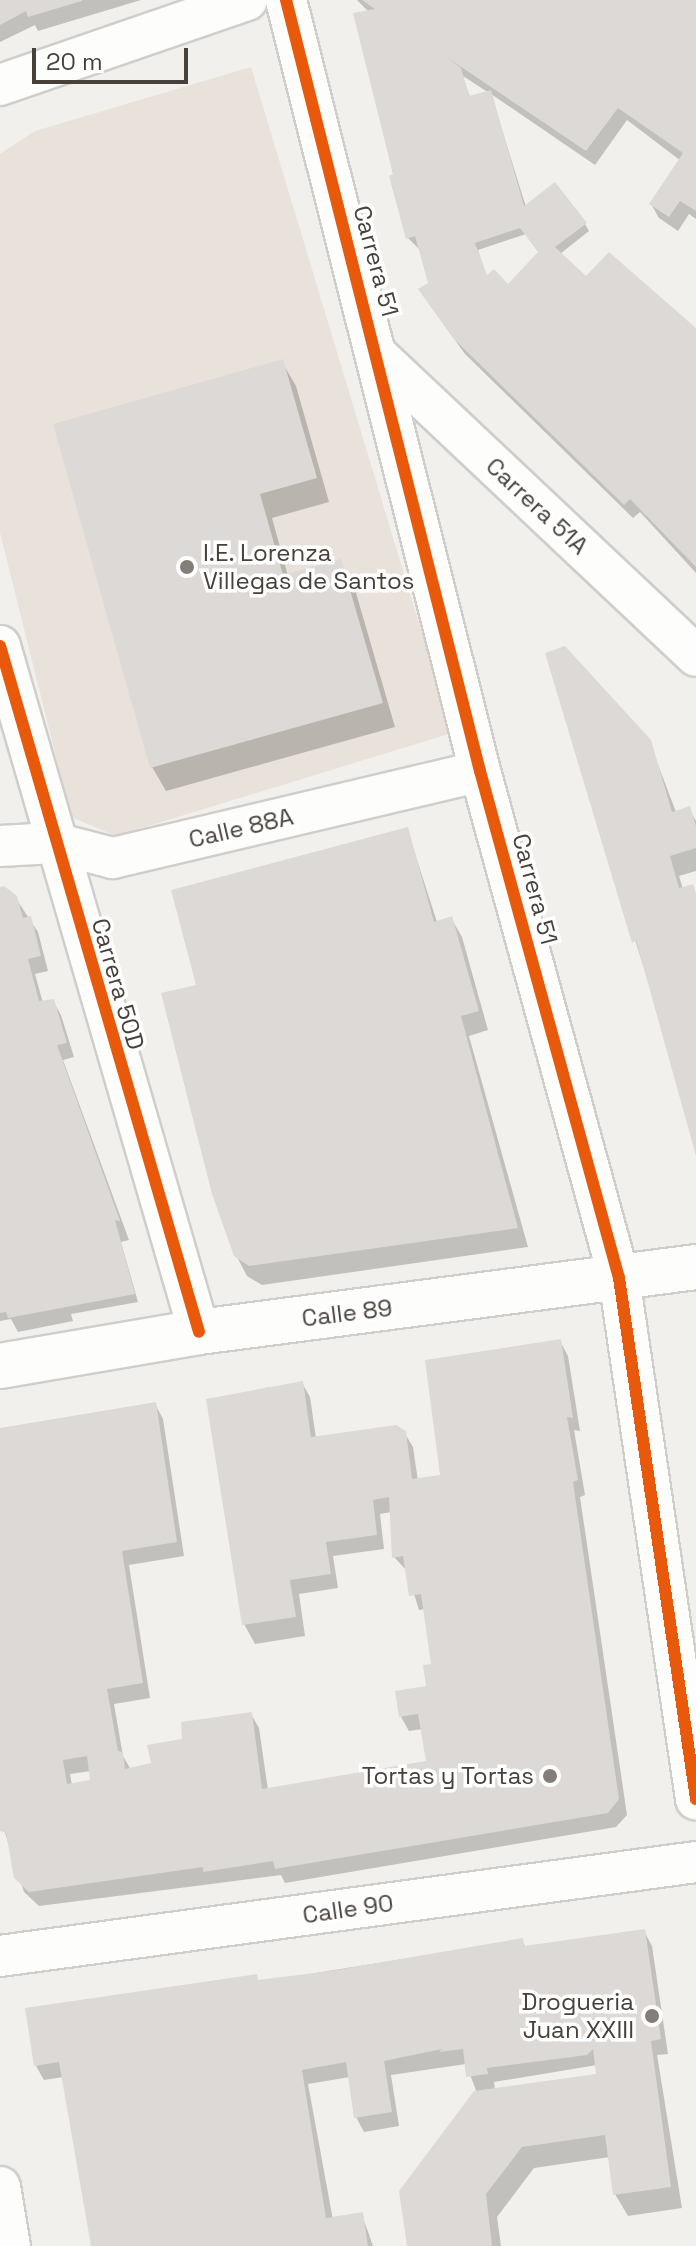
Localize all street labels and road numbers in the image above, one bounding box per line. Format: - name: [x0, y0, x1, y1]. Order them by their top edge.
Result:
- street label: Carrera 51: [347, 202, 405, 320]
- street label: Carrera 51A: [480, 452, 594, 560]
- street label: Calle 88A: [186, 802, 296, 854]
- street label: Carrera 51: [506, 830, 564, 948]
- street label: Carrera 50D: [86, 915, 150, 1053]
- street label: Calle 89: [300, 1293, 394, 1333]
- street label: Calle 90: [301, 1888, 395, 1930]

